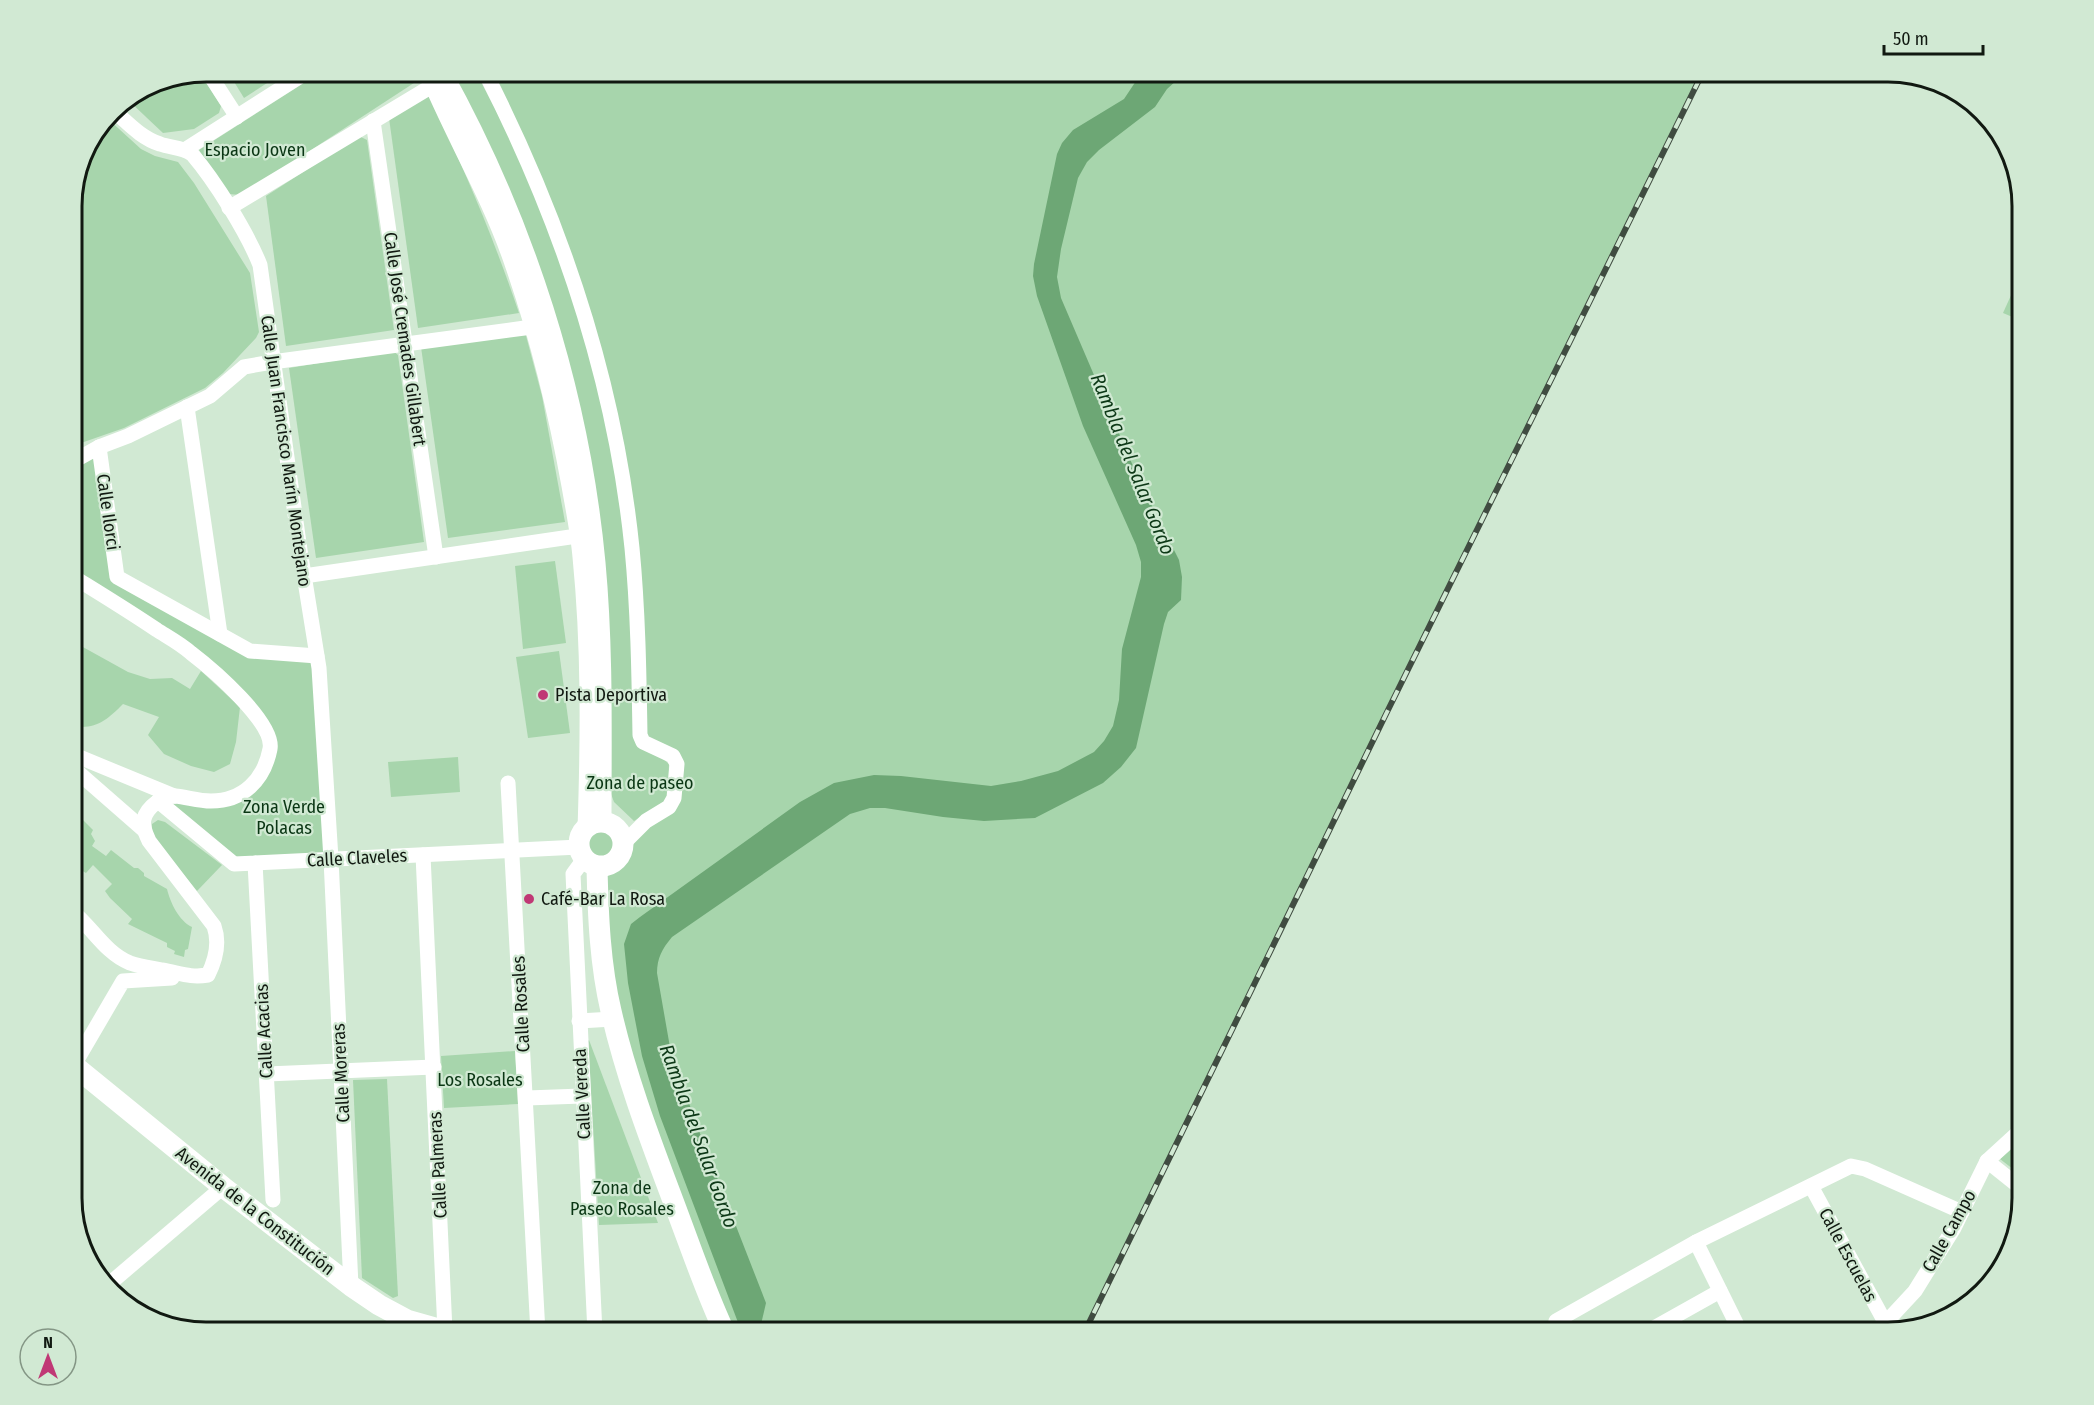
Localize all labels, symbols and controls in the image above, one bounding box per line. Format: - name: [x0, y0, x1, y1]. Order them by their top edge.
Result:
- scale bar: [1884, 18, 1983, 56]
- text: 50 m: [1893, 28, 1929, 50]
- park label: Espacio Joven: [205, 139, 305, 161]
- street label: Calle José Cremades Gillabert: [379, 231, 431, 447]
- street label: Calle Juan Francisco Marín Montejano: [256, 314, 316, 588]
- water label: Rambla del Salar Gordo: [1086, 370, 1180, 558]
- street label: Calle Ilorci: [92, 472, 124, 552]
- place label: Pista Deportiva: [555, 684, 667, 706]
- marker: Pista Deportiva: [536, 688, 550, 702]
- park label: Zona de paseo: [586, 772, 694, 794]
- park label: Zona Verde Polacas: [243, 796, 325, 839]
- street label: Calle Claveles: [306, 844, 408, 872]
- place label: Café-Bar La Rosa: [541, 888, 665, 910]
- marker: Café-Bar La Rosa: [522, 892, 536, 906]
- street label: Calle Rosales: [507, 955, 535, 1053]
- street label: Calle Acacias: [251, 983, 277, 1079]
- street label: Calle Moreras: [327, 1023, 355, 1123]
- water label: Rambla del Salar Gordo: [655, 1041, 743, 1231]
- street label: Calle Vereda: [569, 1048, 595, 1140]
- park label: Los Rosales: [437, 1069, 523, 1091]
- street label: Calle Palmeras: [424, 1111, 452, 1219]
- street label: Avenida de la Constitución: [171, 1142, 339, 1280]
- park label: Zona de Paseo Rosales: [570, 1177, 674, 1220]
- street label: Calle Campo: [1917, 1186, 1981, 1276]
- street label: Calle Escuelas: [1814, 1204, 1882, 1306]
- north arrow: [18, 1327, 78, 1387]
- text: N: [43, 1333, 53, 1352]

